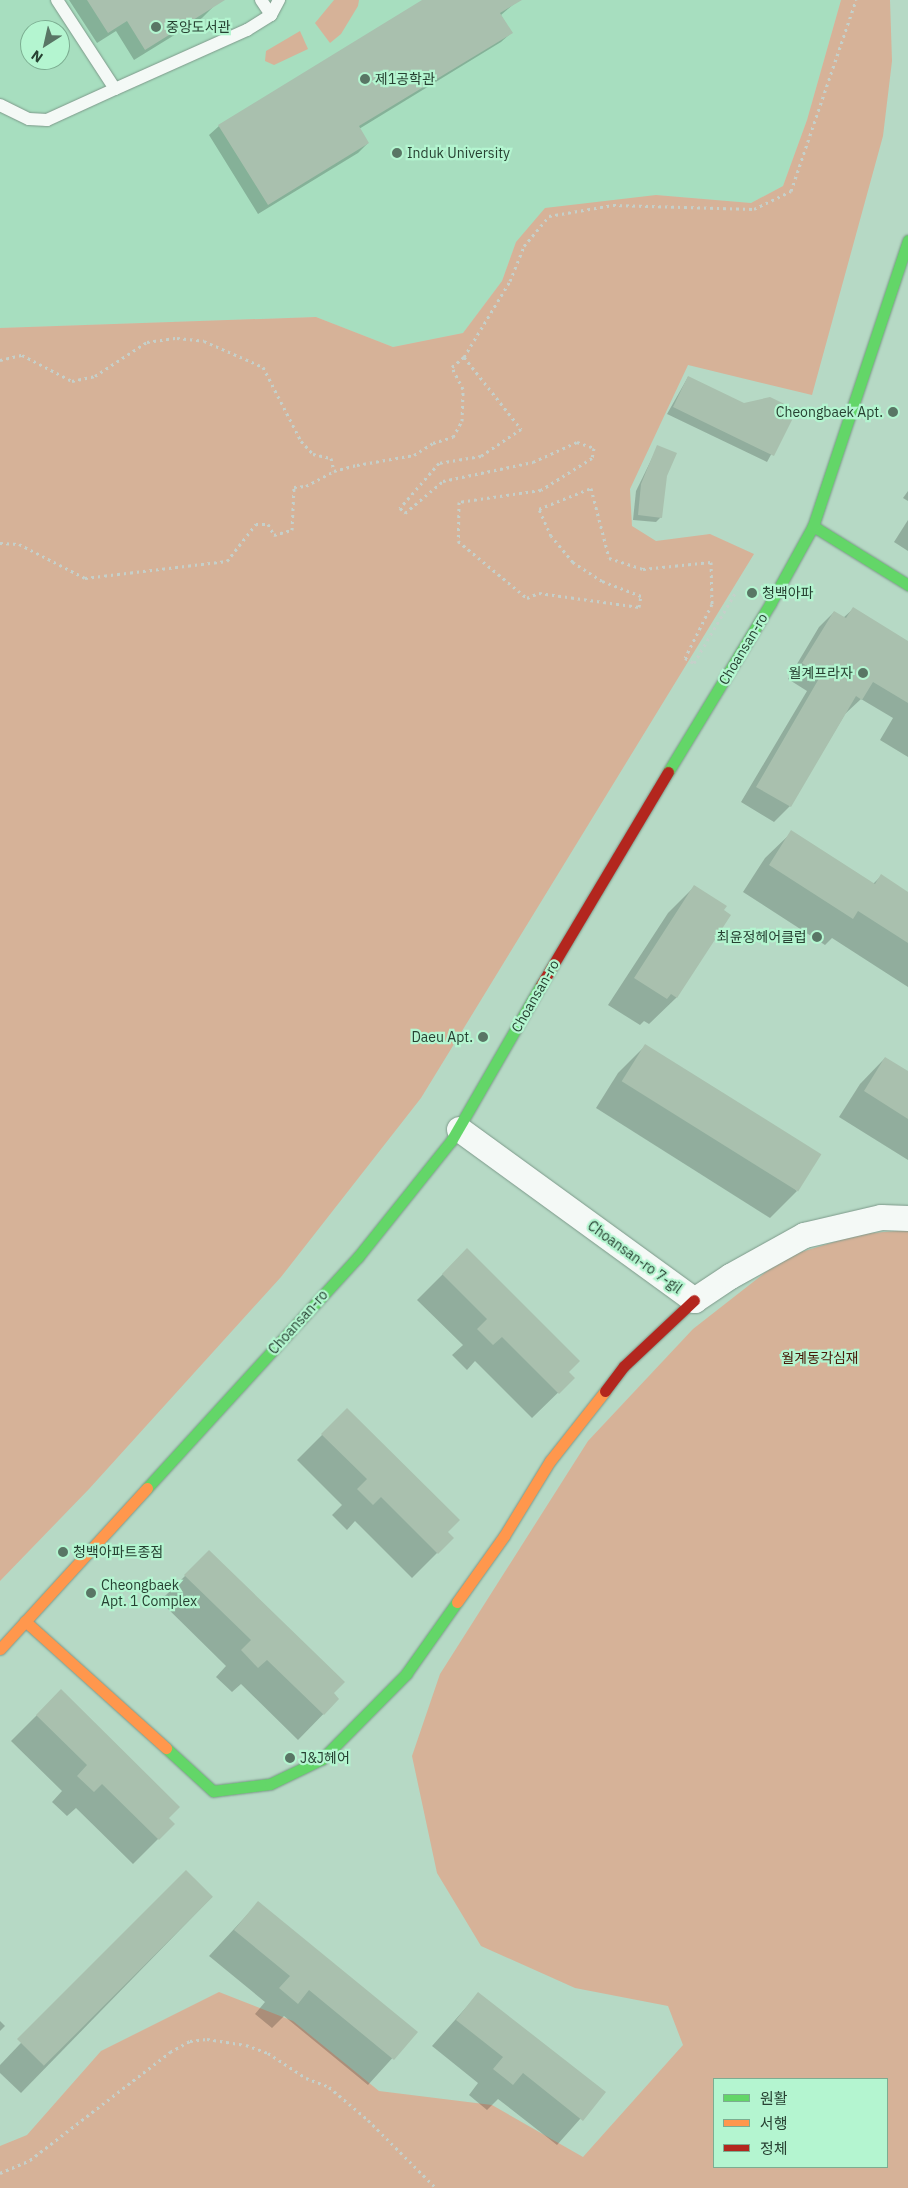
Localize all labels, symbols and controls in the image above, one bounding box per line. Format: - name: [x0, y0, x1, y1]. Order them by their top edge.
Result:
- place label: 중앙도서관: [166, 19, 230, 35]
- north arrow: [20, 20, 70, 70]
- marker: 중앙도서관: [150, 21, 162, 33]
- text: N: [28, 46, 46, 67]
- place label: 제1공학관: [375, 71, 435, 87]
- marker: 제1공학관: [359, 73, 371, 85]
- place label: Induk University: [407, 145, 510, 161]
- marker: Induk University: [391, 147, 403, 159]
- place label: Cheongbaek Apt.: [776, 404, 883, 420]
- marker: Cheongbaek Apt.: [887, 406, 899, 418]
- place label: 청백아파: [762, 585, 814, 601]
- marker: 청백아파: [746, 587, 758, 599]
- street label: Choansan-ro: [715, 610, 771, 688]
- place label: 월계프라자: [789, 665, 853, 681]
- marker: 월계프라자: [857, 667, 869, 679]
- place label: 최윤정헤어클럽: [717, 929, 807, 945]
- marker: 최윤정헤어클럽: [811, 931, 823, 943]
- street label: Choansan-ro: [508, 957, 562, 1035]
- place label: Daeu Apt.: [411, 1029, 473, 1045]
- marker: Daeu Apt.: [477, 1031, 489, 1043]
- street label: Choansan-ro 7-gil: [584, 1217, 686, 1297]
- street label: Choansan-ro: [265, 1286, 331, 1358]
- park label: 월계동각심재: [781, 1350, 859, 1366]
- place label: 청백아파트종점: [73, 1544, 163, 1560]
- marker: 청백아파트종점: [57, 1546, 69, 1558]
- place label: Cheongbaek Apt. 1 Complex: [101, 1577, 197, 1610]
- marker: Cheongbaek Apt. 1 Complex: [85, 1587, 97, 1599]
- place label: J&J헤어: [300, 1750, 350, 1766]
- marker: J&J헤어: [284, 1752, 296, 1764]
- legend: [713, 2078, 888, 2168]
- text: 원활: [760, 2089, 788, 2108]
- text: 서행: [760, 2114, 788, 2133]
- text: 정체: [760, 2139, 788, 2158]

